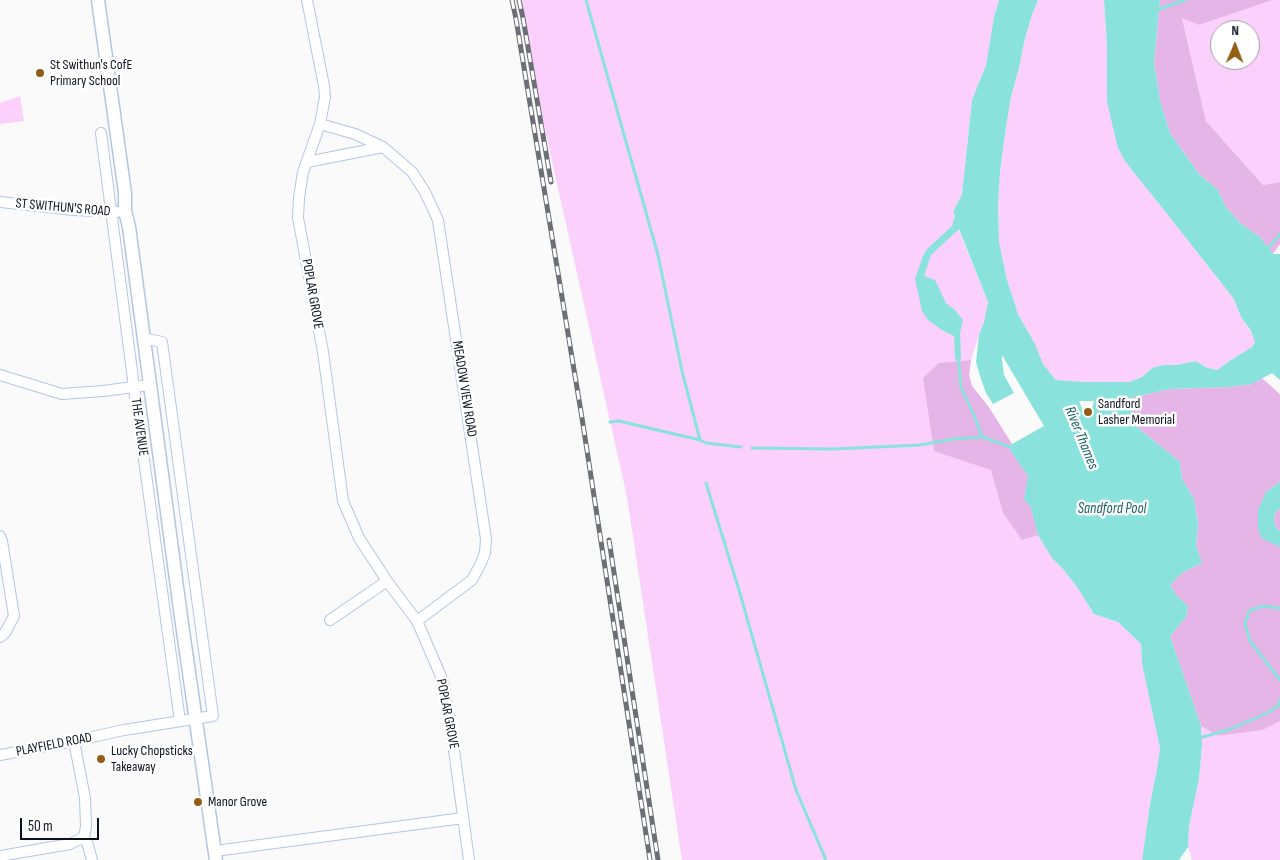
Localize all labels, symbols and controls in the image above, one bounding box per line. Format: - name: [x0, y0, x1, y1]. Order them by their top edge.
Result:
- north arrow: [1210, 20, 1260, 70]
- text: N: [1231, 22, 1239, 39]
- place label: St Swithun's CofE Primary School: [50, 57, 132, 90]
- marker: St Swithun's CofE Primary School: [34, 67, 46, 79]
- street label: ST SWITHUN'S ROAD: [15, 195, 111, 221]
- street label: POPLAR GROVE: [298, 258, 326, 330]
- street label: MEADOW VIEW ROAD: [448, 340, 480, 438]
- place label: Sandford Lasher Memorial: [1098, 396, 1175, 428]
- street label: THE AVENUE: [127, 397, 151, 457]
- water label: River Thames: [1060, 404, 1102, 472]
- marker: Sandford Lasher Memorial: [1082, 406, 1094, 418]
- water label: Sandford Pool: [1078, 500, 1146, 518]
- street label: POPLAR GROVE: [432, 678, 462, 750]
- street label: PLAYFIELD ROAD: [15, 729, 93, 761]
- place label: Lucky Chopsticks Takeaway: [111, 743, 193, 776]
- marker: Lucky Chopsticks Takeaway: [95, 753, 107, 765]
- place label: Manor Grove: [208, 794, 267, 810]
- marker: Manor Grove: [192, 796, 204, 808]
- scale bar: [22, 808, 101, 840]
- text: 50 m: [28, 817, 53, 836]

